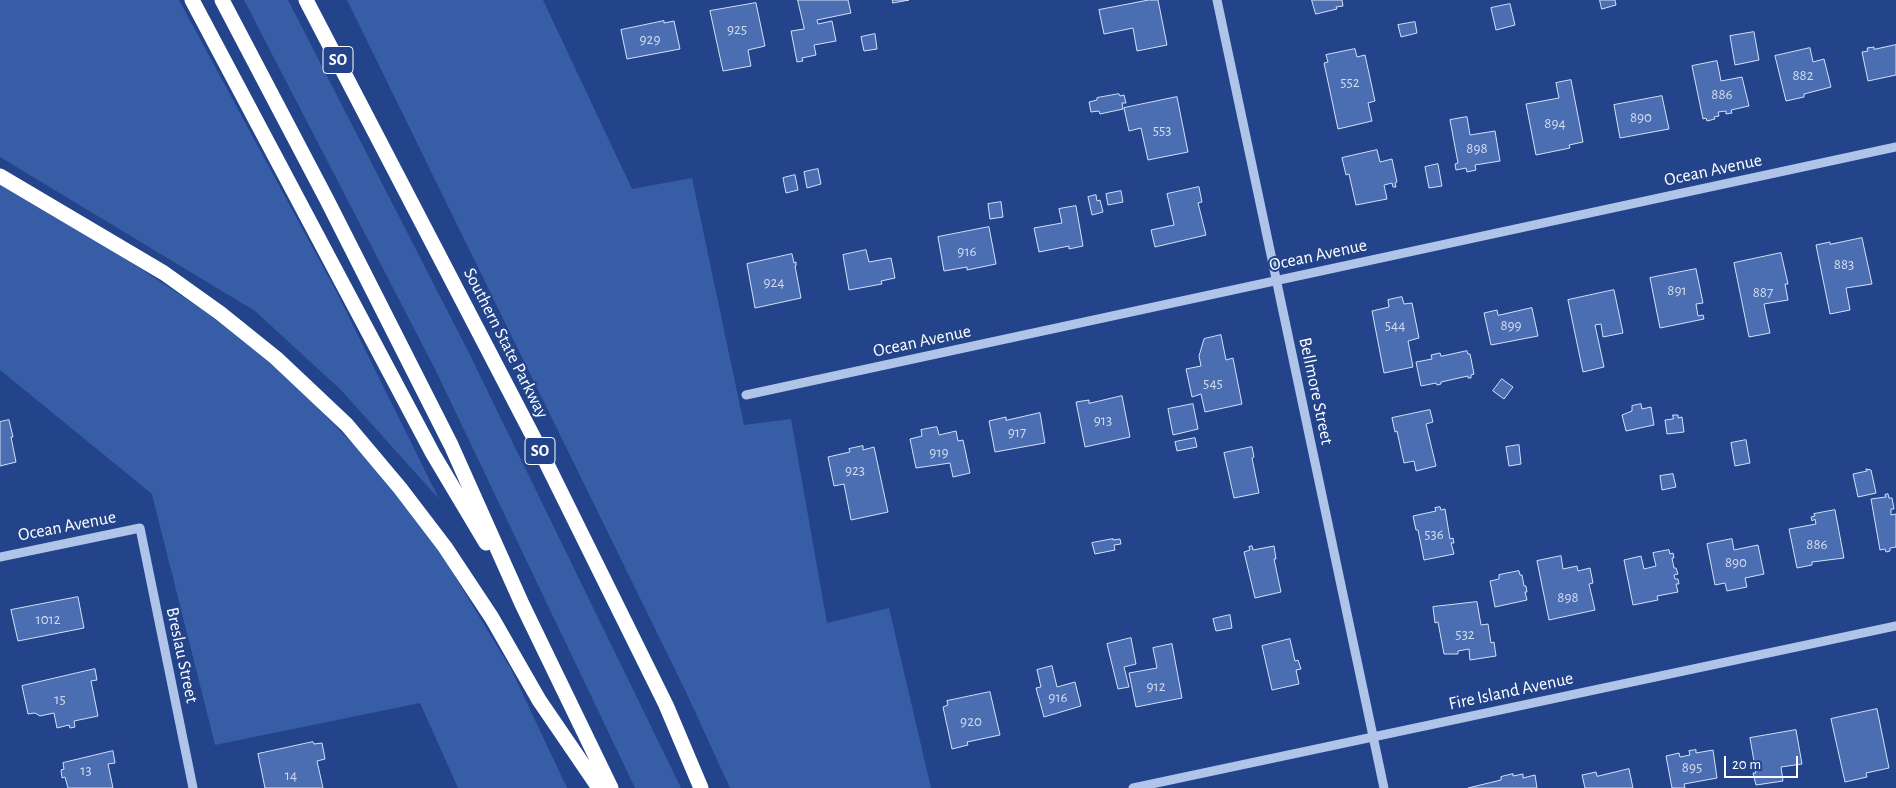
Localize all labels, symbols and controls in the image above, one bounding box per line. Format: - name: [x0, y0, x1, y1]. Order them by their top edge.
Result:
- house number: 925: [727, 20, 747, 38]
- house number: 929: [640, 30, 660, 48]
- road number: SO: [323, 46, 353, 74]
- house number: 882: [1792, 66, 1814, 84]
- house number: 552: [1340, 73, 1360, 91]
- house number: 886: [1711, 85, 1733, 103]
- house number: 890: [1630, 108, 1652, 126]
- house number: 894: [1544, 114, 1566, 132]
- house number: 553: [1153, 121, 1171, 139]
- house number: 898: [1466, 139, 1488, 157]
- street label: Ocean Avenue: [1662, 149, 1764, 191]
- street label: Ocean Avenue: [1267, 234, 1369, 276]
- house number: 916: [957, 242, 977, 260]
- house number: 883: [1834, 255, 1854, 273]
- street label: Southern State Parkway: [459, 264, 553, 422]
- house number: 924: [763, 273, 785, 291]
- house number: 891: [1667, 281, 1687, 299]
- house number: 887: [1753, 283, 1773, 301]
- house number: 544: [1385, 316, 1405, 334]
- house number: 899: [1500, 316, 1522, 334]
- street label: Ocean Avenue: [871, 320, 973, 362]
- street label: Bellmore Street: [1294, 335, 1338, 447]
- house number: 545: [1203, 374, 1223, 392]
- house number: 913: [1094, 411, 1112, 429]
- house number: 917: [1008, 423, 1026, 441]
- road number: SO: [525, 438, 555, 464]
- house number: 919: [929, 443, 949, 461]
- house number: 923: [845, 461, 865, 479]
- street label: Ocean Avenue: [16, 506, 118, 546]
- house number: 536: [1424, 525, 1444, 543]
- house number: 886: [1806, 535, 1828, 553]
- house number: 890: [1725, 553, 1747, 571]
- house number: 898: [1557, 588, 1579, 606]
- street label: Breslau Street: [161, 605, 203, 705]
- house number: 1012: [35, 610, 61, 628]
- house number: 532: [1455, 625, 1475, 643]
- street label: Fire Island Avenue: [1447, 667, 1575, 715]
- house number: 912: [1146, 677, 1166, 695]
- house number: 916: [1048, 688, 1068, 706]
- house number: 15: [54, 690, 66, 708]
- house number: 920: [960, 712, 982, 730]
- scale bar: [1726, 746, 1800, 778]
- text: 20 m: [1732, 757, 1761, 772]
- house number: 895: [1682, 758, 1702, 776]
- house number: 13: [80, 761, 92, 779]
- house number: 14: [285, 766, 297, 784]

